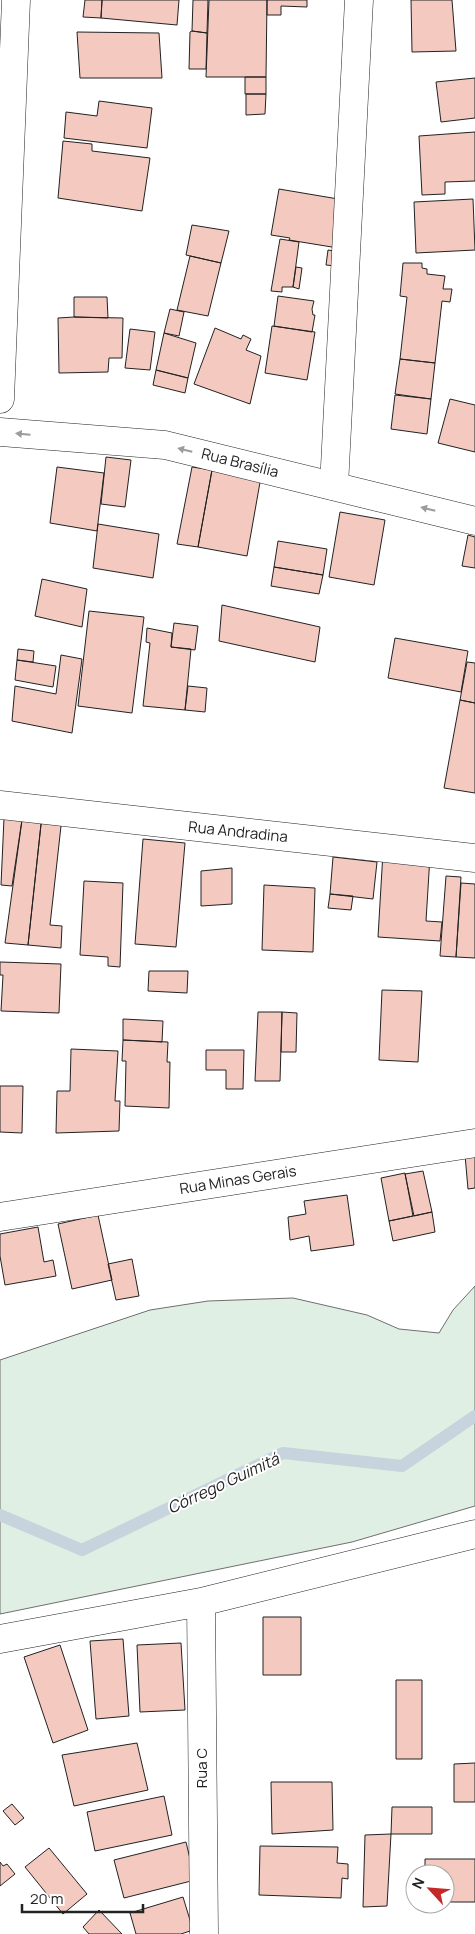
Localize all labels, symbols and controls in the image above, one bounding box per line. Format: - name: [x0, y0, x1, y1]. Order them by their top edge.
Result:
- one-way arrow: [15, 430, 31, 438]
- street label: Rua Brasília: [199, 443, 281, 482]
- one-way arrow: [177, 446, 192, 454]
- one-way arrow: [420, 505, 435, 513]
- street label: Rua Andradina: [187, 816, 289, 847]
- street label: Rua Minas Gerais: [178, 1160, 298, 1199]
- water label: Córrego Guimitá: [164, 1447, 283, 1519]
- street label: Rua C: [191, 1748, 212, 1788]
- north arrow: [405, 1864, 455, 1914]
- text: N: [407, 1874, 429, 1892]
- scale bar: [22, 1882, 144, 1914]
- text: 20 m: [30, 1888, 63, 1909]

